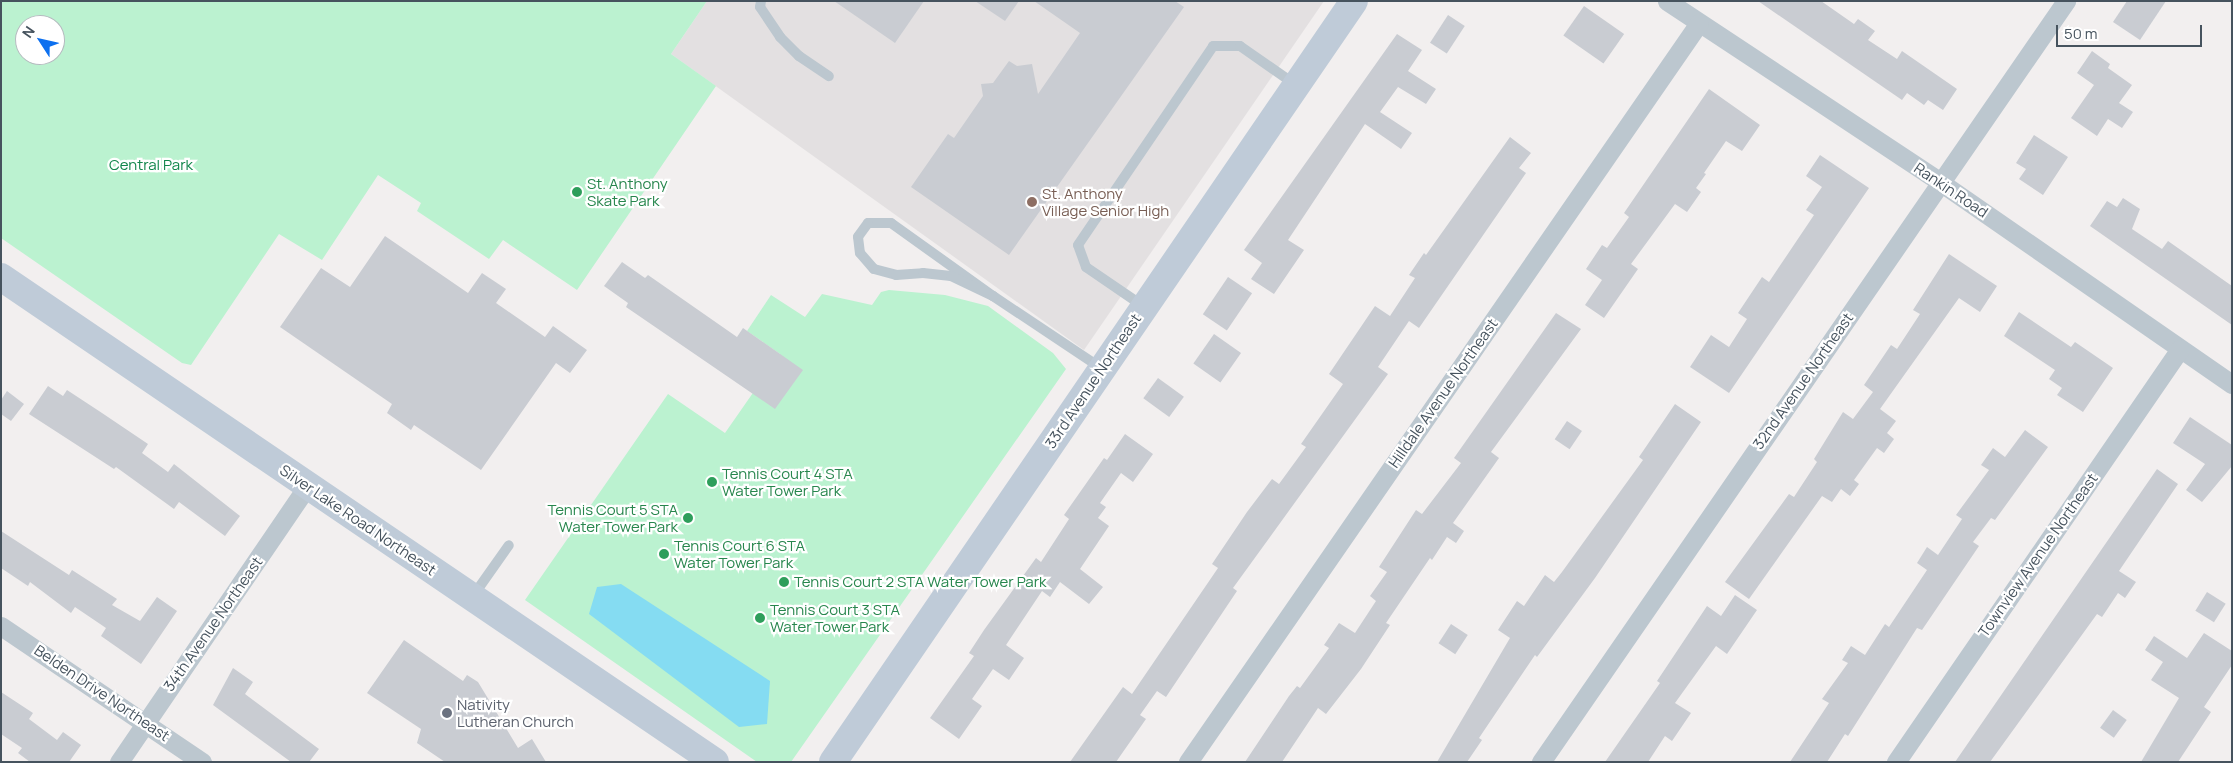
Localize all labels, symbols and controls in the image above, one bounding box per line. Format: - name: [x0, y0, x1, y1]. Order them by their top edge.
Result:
- north arrow: [15, 15, 65, 65]
- scale bar: [2058, 15, 2204, 47]
- text: N: [17, 22, 39, 41]
- text: 50 m: [2064, 23, 2098, 44]
- park label: Central Park: [109, 156, 193, 174]
- street label: Rankin Road: [1911, 159, 1991, 221]
- place label: St. Anthony Skate Park: [587, 174, 668, 209]
- place label: St. Anthony Village Senior High: [1042, 184, 1169, 219]
- marker: St. Anthony Skate Park: [571, 186, 583, 198]
- marker: St. Anthony Village Senior High: [1026, 196, 1038, 208]
- street label: 32nd Avenue Northeast: [1749, 309, 1857, 453]
- street label: 33rd Avenue Northeast: [1041, 310, 1145, 452]
- street label: Hilldale Avenue Northeast: [1385, 315, 1501, 471]
- street label: Silver Lake Road Northeast: [276, 461, 440, 579]
- place label: Tennis Court 4 STA Water Tower Park: [722, 464, 853, 499]
- street label: Townview Avenue Northeast: [1975, 470, 2101, 640]
- marker: Tennis Court 4 STA Water Tower Park: [706, 476, 718, 488]
- place label: Tennis Court 5 STA Water Tower Park: [548, 500, 678, 535]
- marker: Tennis Court 5 STA Water Tower Park: [682, 512, 694, 524]
- place label: Tennis Court 6 STA Water Tower Park: [674, 536, 805, 571]
- marker: Tennis Court 6 STA Water Tower Park: [658, 548, 670, 560]
- street label: 34th Avenue Northeast: [160, 553, 266, 695]
- place label: Tennis Court 2 STA Water Tower Park: [794, 573, 1047, 591]
- marker: Tennis Court 2 STA Water Tower Park: [778, 576, 790, 588]
- place label: Tennis Court 3 STA Water Tower Park: [770, 600, 900, 635]
- marker: Tennis Court 3 STA Water Tower Park: [754, 612, 766, 624]
- street label: Belden Drive Northeast: [31, 641, 173, 745]
- place label: Nativity Lutheran Church: [457, 695, 574, 730]
- marker: Nativity Lutheran Church: [441, 707, 453, 719]

